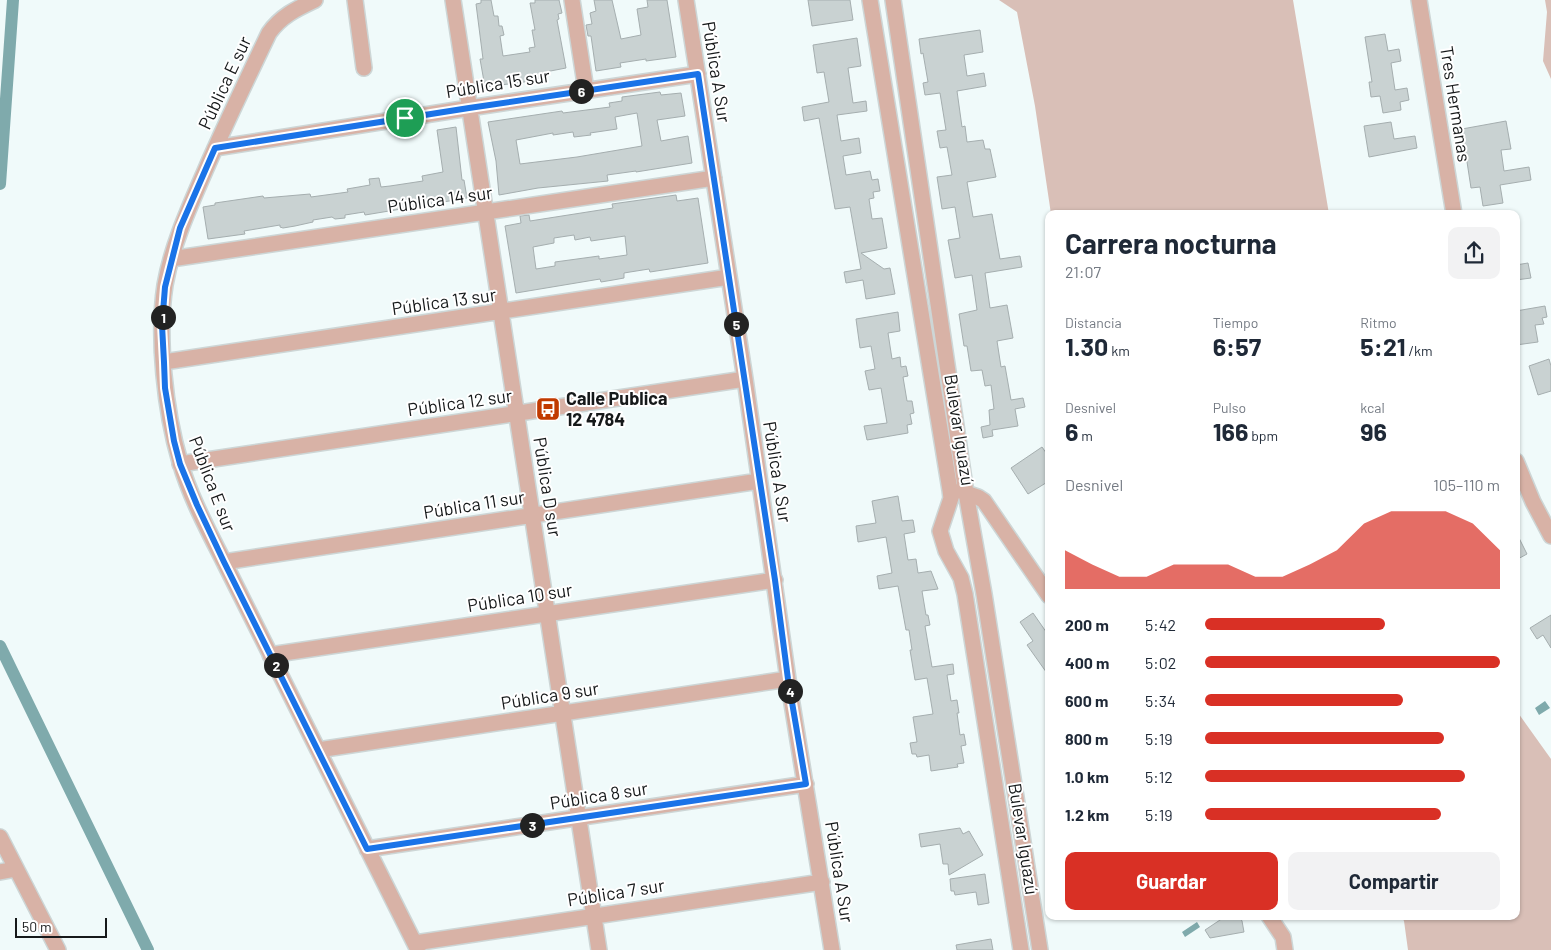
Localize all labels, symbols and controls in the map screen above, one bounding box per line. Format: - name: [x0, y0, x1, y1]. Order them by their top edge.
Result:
- street label: Pública A Sur: [698, 20, 736, 125]
- street label: Pública E sur: [193, 32, 255, 133]
- street label: Tres Hermanas: [1436, 44, 1476, 163]
- street label: Pública 15 sur: [444, 64, 552, 102]
- pin: 6: [568, 78, 594, 104]
- text: 6: [578, 83, 585, 100]
- pin: [384, 97, 426, 139]
- icon: arrive: [391, 104, 419, 132]
- street label: Pública 14 sur: [386, 181, 494, 217]
- text: Carrera nocturna: [1065, 226, 1277, 260]
- button: share: [1448, 227, 1500, 279]
- text: 21:07: [1065, 262, 1101, 281]
- street label: Pública 13 sur: [390, 283, 498, 319]
- pin: 1: [150, 304, 176, 330]
- text: 1: [161, 309, 166, 326]
- pin: 5: [724, 312, 748, 336]
- text: Distancia: [1065, 314, 1122, 331]
- text: Tiempo: [1213, 314, 1258, 331]
- text: Ritmo: [1360, 314, 1397, 331]
- text: 5: [733, 316, 740, 333]
- text: 1.30: [1065, 331, 1108, 361]
- text: 6:57: [1213, 331, 1261, 361]
- text: 5:21: [1360, 331, 1406, 361]
- text: km: [1108, 342, 1130, 359]
- text: /km: [1406, 342, 1433, 359]
- street label: Bulevar Iguazú: [940, 372, 980, 487]
- street label: Pública 12 sur: [406, 384, 514, 420]
- place label: Calle Publica 12 4784: [566, 387, 668, 430]
- bus stop icon: Calle Publica 12 4784: [535, 396, 561, 422]
- text: Desnivel: [1065, 399, 1116, 416]
- text: Pulso: [1213, 399, 1246, 416]
- text: kcal: [1360, 399, 1385, 416]
- text: 6: [1065, 416, 1078, 446]
- text: 166: [1213, 416, 1248, 446]
- text: 96: [1360, 416, 1387, 446]
- street label: Pública A Sur: [759, 420, 797, 525]
- text: m: [1078, 427, 1093, 444]
- text: bpm: [1248, 427, 1278, 444]
- street label: Pública E sur: [185, 433, 241, 535]
- street label: Pública D sur: [529, 435, 567, 539]
- text: Desnivel: [1065, 475, 1123, 494]
- text: 105–110 m: [1433, 475, 1500, 494]
- street label: Pública 11 sur: [422, 485, 526, 523]
- street label: Pública 10 sur: [466, 578, 574, 616]
- text: 200 m: [1065, 615, 1109, 634]
- text: 5:42: [1145, 615, 1176, 634]
- pin: 2: [264, 652, 288, 678]
- text: 400 m: [1065, 653, 1109, 672]
- text: 5:02: [1145, 653, 1176, 672]
- text: 2: [273, 657, 280, 674]
- street label: Pública 9 sur: [499, 676, 601, 714]
- pin: 4: [778, 678, 802, 704]
- text: 4: [786, 683, 795, 700]
- text: 600 m: [1065, 691, 1108, 710]
- text: 5:34: [1145, 691, 1176, 710]
- text: 800 m: [1065, 729, 1108, 748]
- text: 5:19: [1145, 729, 1173, 748]
- text: 1.0 km: [1065, 767, 1109, 786]
- text: 5:12: [1145, 767, 1173, 786]
- street label: Pública 8 sur: [548, 776, 650, 814]
- street label: Bulevar Iguazú: [1004, 781, 1044, 896]
- text: 1.2 km: [1065, 805, 1109, 824]
- text: 5:19: [1145, 805, 1173, 824]
- pin: 3: [520, 812, 544, 838]
- text: 3: [529, 817, 536, 834]
- street label: Pública A Sur: [821, 820, 859, 925]
- button: Guardar: [1065, 852, 1278, 910]
- button: Compartir: [1288, 852, 1500, 910]
- street label: Pública 7 sur: [566, 873, 666, 911]
- scale bar: [15, 915, 108, 938]
- text: 50 m: [22, 918, 51, 935]

